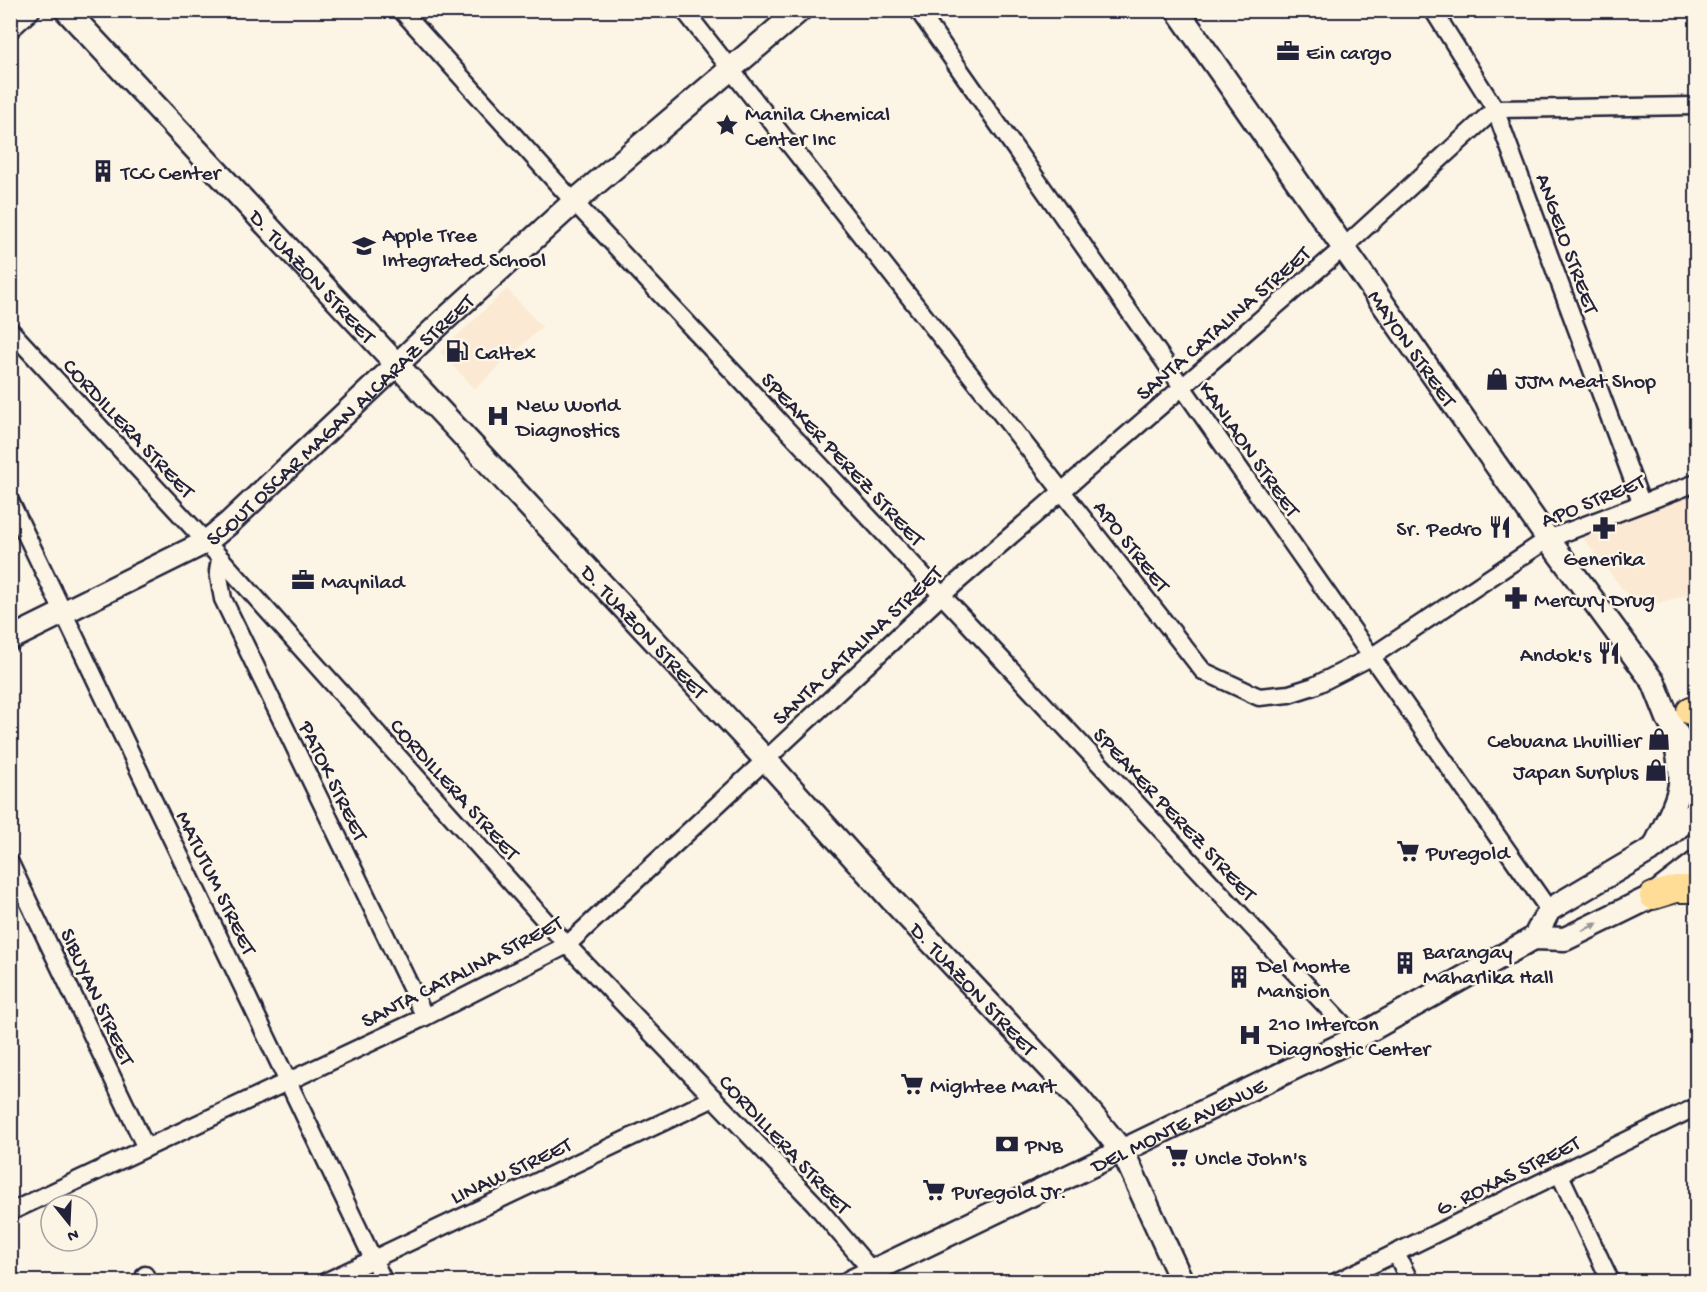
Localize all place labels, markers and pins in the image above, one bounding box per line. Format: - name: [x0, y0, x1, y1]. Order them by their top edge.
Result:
- office icon: Ein cargo: [1275, 38, 1301, 64]
- place label: Ein cargo: [1306, 42, 1392, 68]
- place label: Manila Chemical Center Inc: [745, 103, 890, 154]
- place icon: Manila Chemical Center Inc: [714, 112, 740, 138]
- building icon: TCC Center: [90, 158, 116, 184]
- place label: TCC Center: [119, 162, 223, 188]
- place label: Apple Tree Integrated School: [382, 224, 546, 275]
- school or university icon: Apple Tree Integrated School: [351, 233, 377, 259]
- fuel station icon: Caltex: [444, 338, 470, 364]
- place label: Caltex: [475, 342, 536, 368]
- shop icon: JJM Meat Shop: [1484, 366, 1510, 392]
- place label: JJM Meat Shop: [1515, 370, 1656, 396]
- place label: New World Diagnostics: [514, 394, 622, 445]
- hospital icon: New World Diagnostics: [485, 403, 511, 429]
- restaurant icon: Sr. Pedro: [1487, 514, 1513, 540]
- pharmacy icon: Generika: [1591, 515, 1617, 541]
- place label: Sr. Pedro: [1396, 518, 1482, 544]
- place label: Generika: [1563, 548, 1646, 574]
- office icon: Maynilad: [290, 567, 316, 593]
- place label: Maynilad: [321, 571, 407, 597]
- pharmacy icon: Mercury Drug: [1503, 585, 1529, 611]
- place label: Mercury Drug: [1534, 589, 1655, 615]
- restaurant icon: Andok's: [1596, 640, 1622, 666]
- place label: Andok's: [1520, 644, 1592, 670]
- shop icon: Cebuana Lhuillier: [1646, 726, 1672, 752]
- place label: Cebuana Lhuillier: [1487, 730, 1643, 756]
- shop icon: Japan Surplus: [1643, 757, 1669, 783]
- place label: Japan Surplus: [1513, 761, 1639, 787]
- supermarket icon: Puregold: [1395, 838, 1421, 864]
- place label: Puregold: [1425, 842, 1511, 868]
- place label: Barangay Maharlika Hall: [1422, 941, 1554, 992]
- building icon: Barangay Maharlika Hall: [1392, 950, 1418, 976]
- place label: Del Monte Mansion: [1255, 955, 1351, 1006]
- building icon: Del Monte Mansion: [1226, 964, 1252, 990]
- place label: 210 Intercon Diagnostic Center: [1266, 1013, 1432, 1064]
- hospital icon: 210 Intercon Diagnostic Center: [1237, 1022, 1263, 1048]
- supermarket icon: Mightee Mart: [899, 1071, 925, 1097]
- place label: Mightee Mart: [930, 1075, 1058, 1101]
- bank icon: PNB: [994, 1131, 1020, 1157]
- place label: PNB: [1024, 1135, 1064, 1161]
- supermarket icon: Uncle John's: [1164, 1143, 1190, 1169]
- place label: Uncle John's: [1195, 1147, 1307, 1173]
- supermarket icon: Puregold Jr.: [921, 1177, 947, 1203]
- place label: Puregold Jr.: [951, 1181, 1067, 1207]

